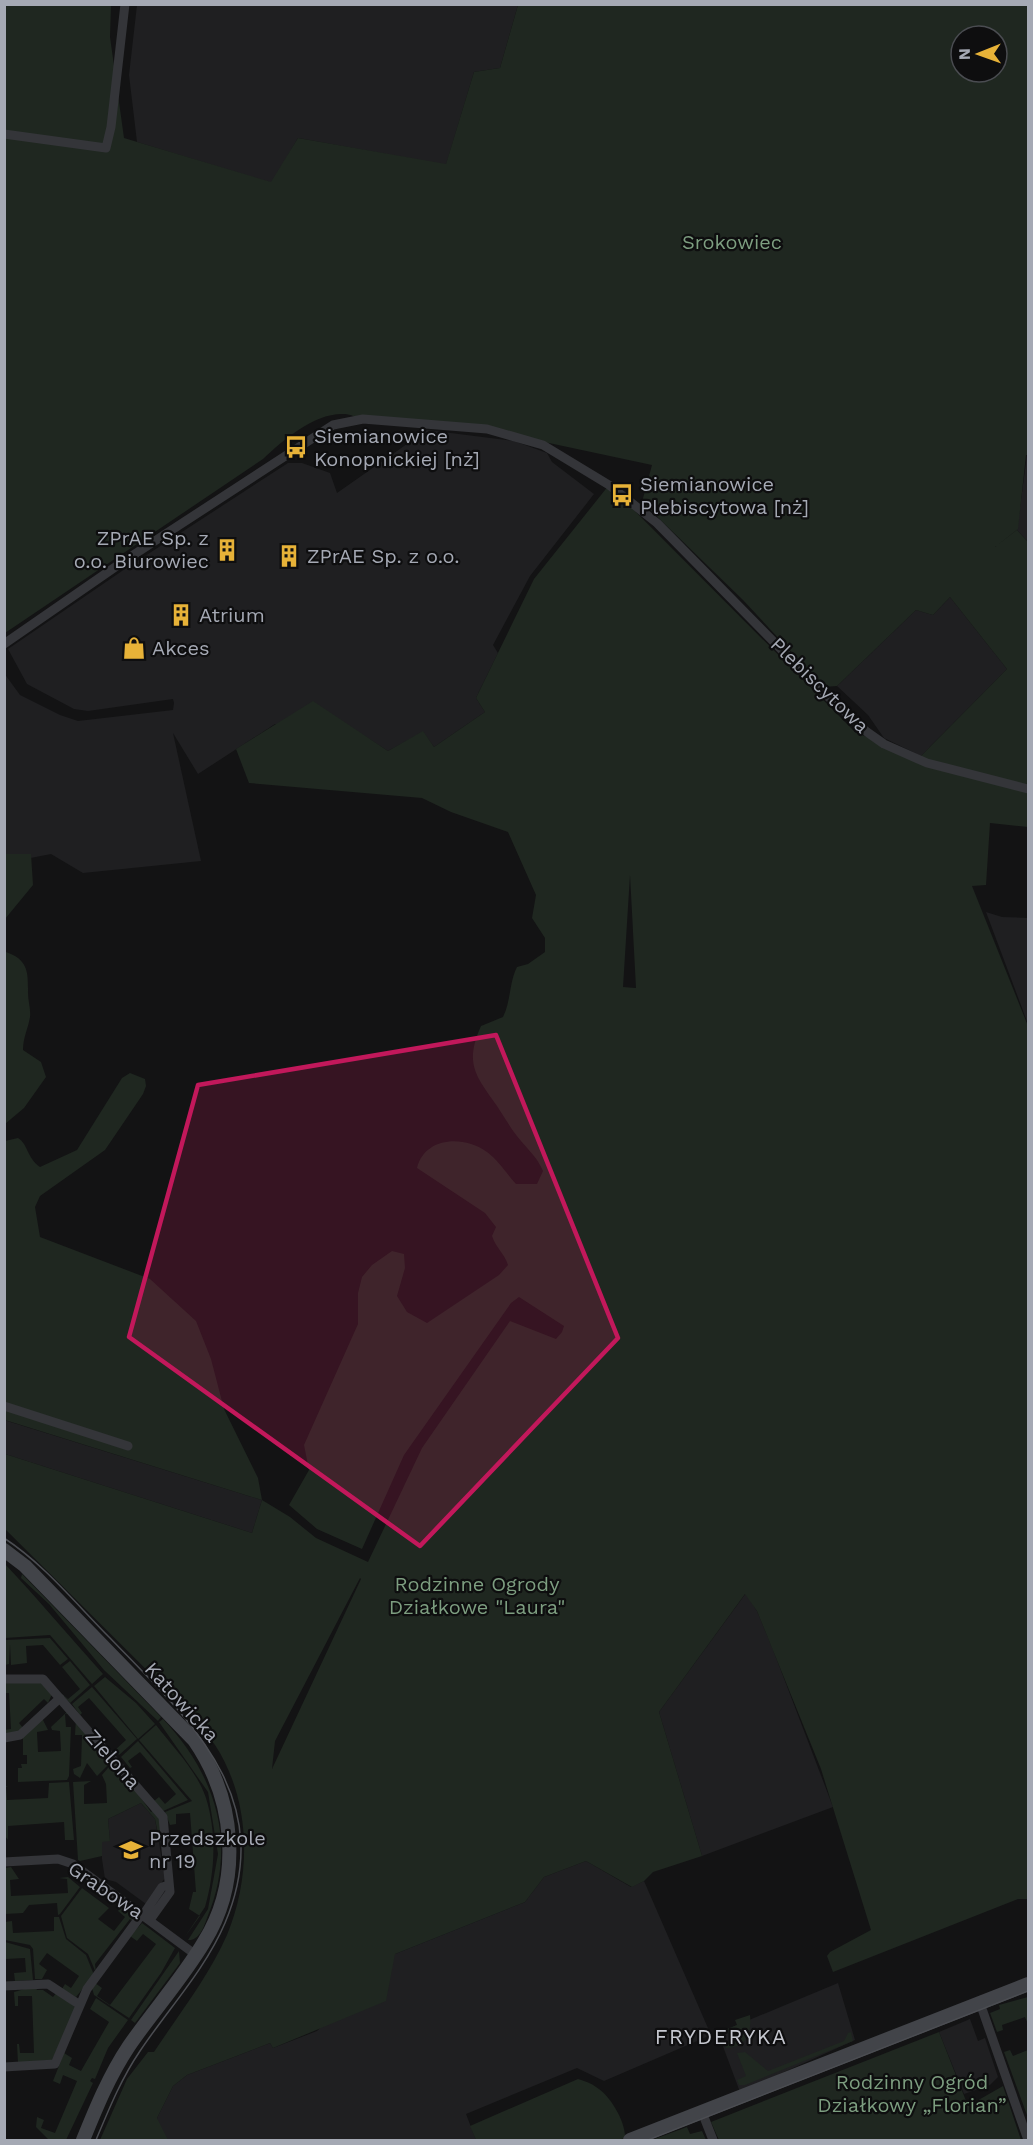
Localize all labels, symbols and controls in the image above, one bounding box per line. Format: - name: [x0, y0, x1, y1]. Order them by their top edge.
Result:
- north arrow: [949, 24, 1009, 84]
- text: N: [955, 48, 974, 60]
- park label: Srokowiec: [682, 230, 782, 254]
- place label: Siemianowice Konopnickiej [nż]: [314, 424, 480, 471]
- bus stop icon: Siemianowice Konopnickiej [nż]: [283, 434, 309, 460]
- place label: Siemianowice Plebiscytowa [nż]: [640, 472, 809, 519]
- bus stop icon: Siemianowice Plebiscytowa [nż]: [609, 482, 635, 508]
- place label: ZPrAE Sp. z o.o. Biurowiec: [74, 526, 209, 573]
- building icon: ZPrAE Sp. z o.o. Biurowiec: [214, 537, 240, 563]
- building icon: ZPrAE Sp. z o.o.: [276, 543, 302, 569]
- place label: ZPrAE Sp. z o.o.: [307, 544, 460, 568]
- building icon: Atrium: [168, 602, 194, 628]
- place label: Atrium: [199, 603, 265, 627]
- street label: Plebiscytowa: [766, 632, 874, 738]
- shop icon: Akces: [121, 635, 147, 661]
- place label: Akces: [152, 636, 209, 660]
- park label: Rodzinne Ogrody Działkowe "Laura": [389, 1572, 565, 1619]
- street label: Katowicka: [140, 1657, 224, 1747]
- street label: Zielona: [81, 1724, 145, 1794]
- place label: Przedszkole nr 19: [149, 1826, 266, 1873]
- school or university icon: Przedszkole nr 19: [118, 1837, 144, 1863]
- street label: Grabowa: [64, 1856, 148, 1924]
- district label: FRYDERYKA: [655, 2024, 787, 2049]
- park label: Rodzinny Ogród Działkowy „Florian”: [817, 2070, 1007, 2117]

